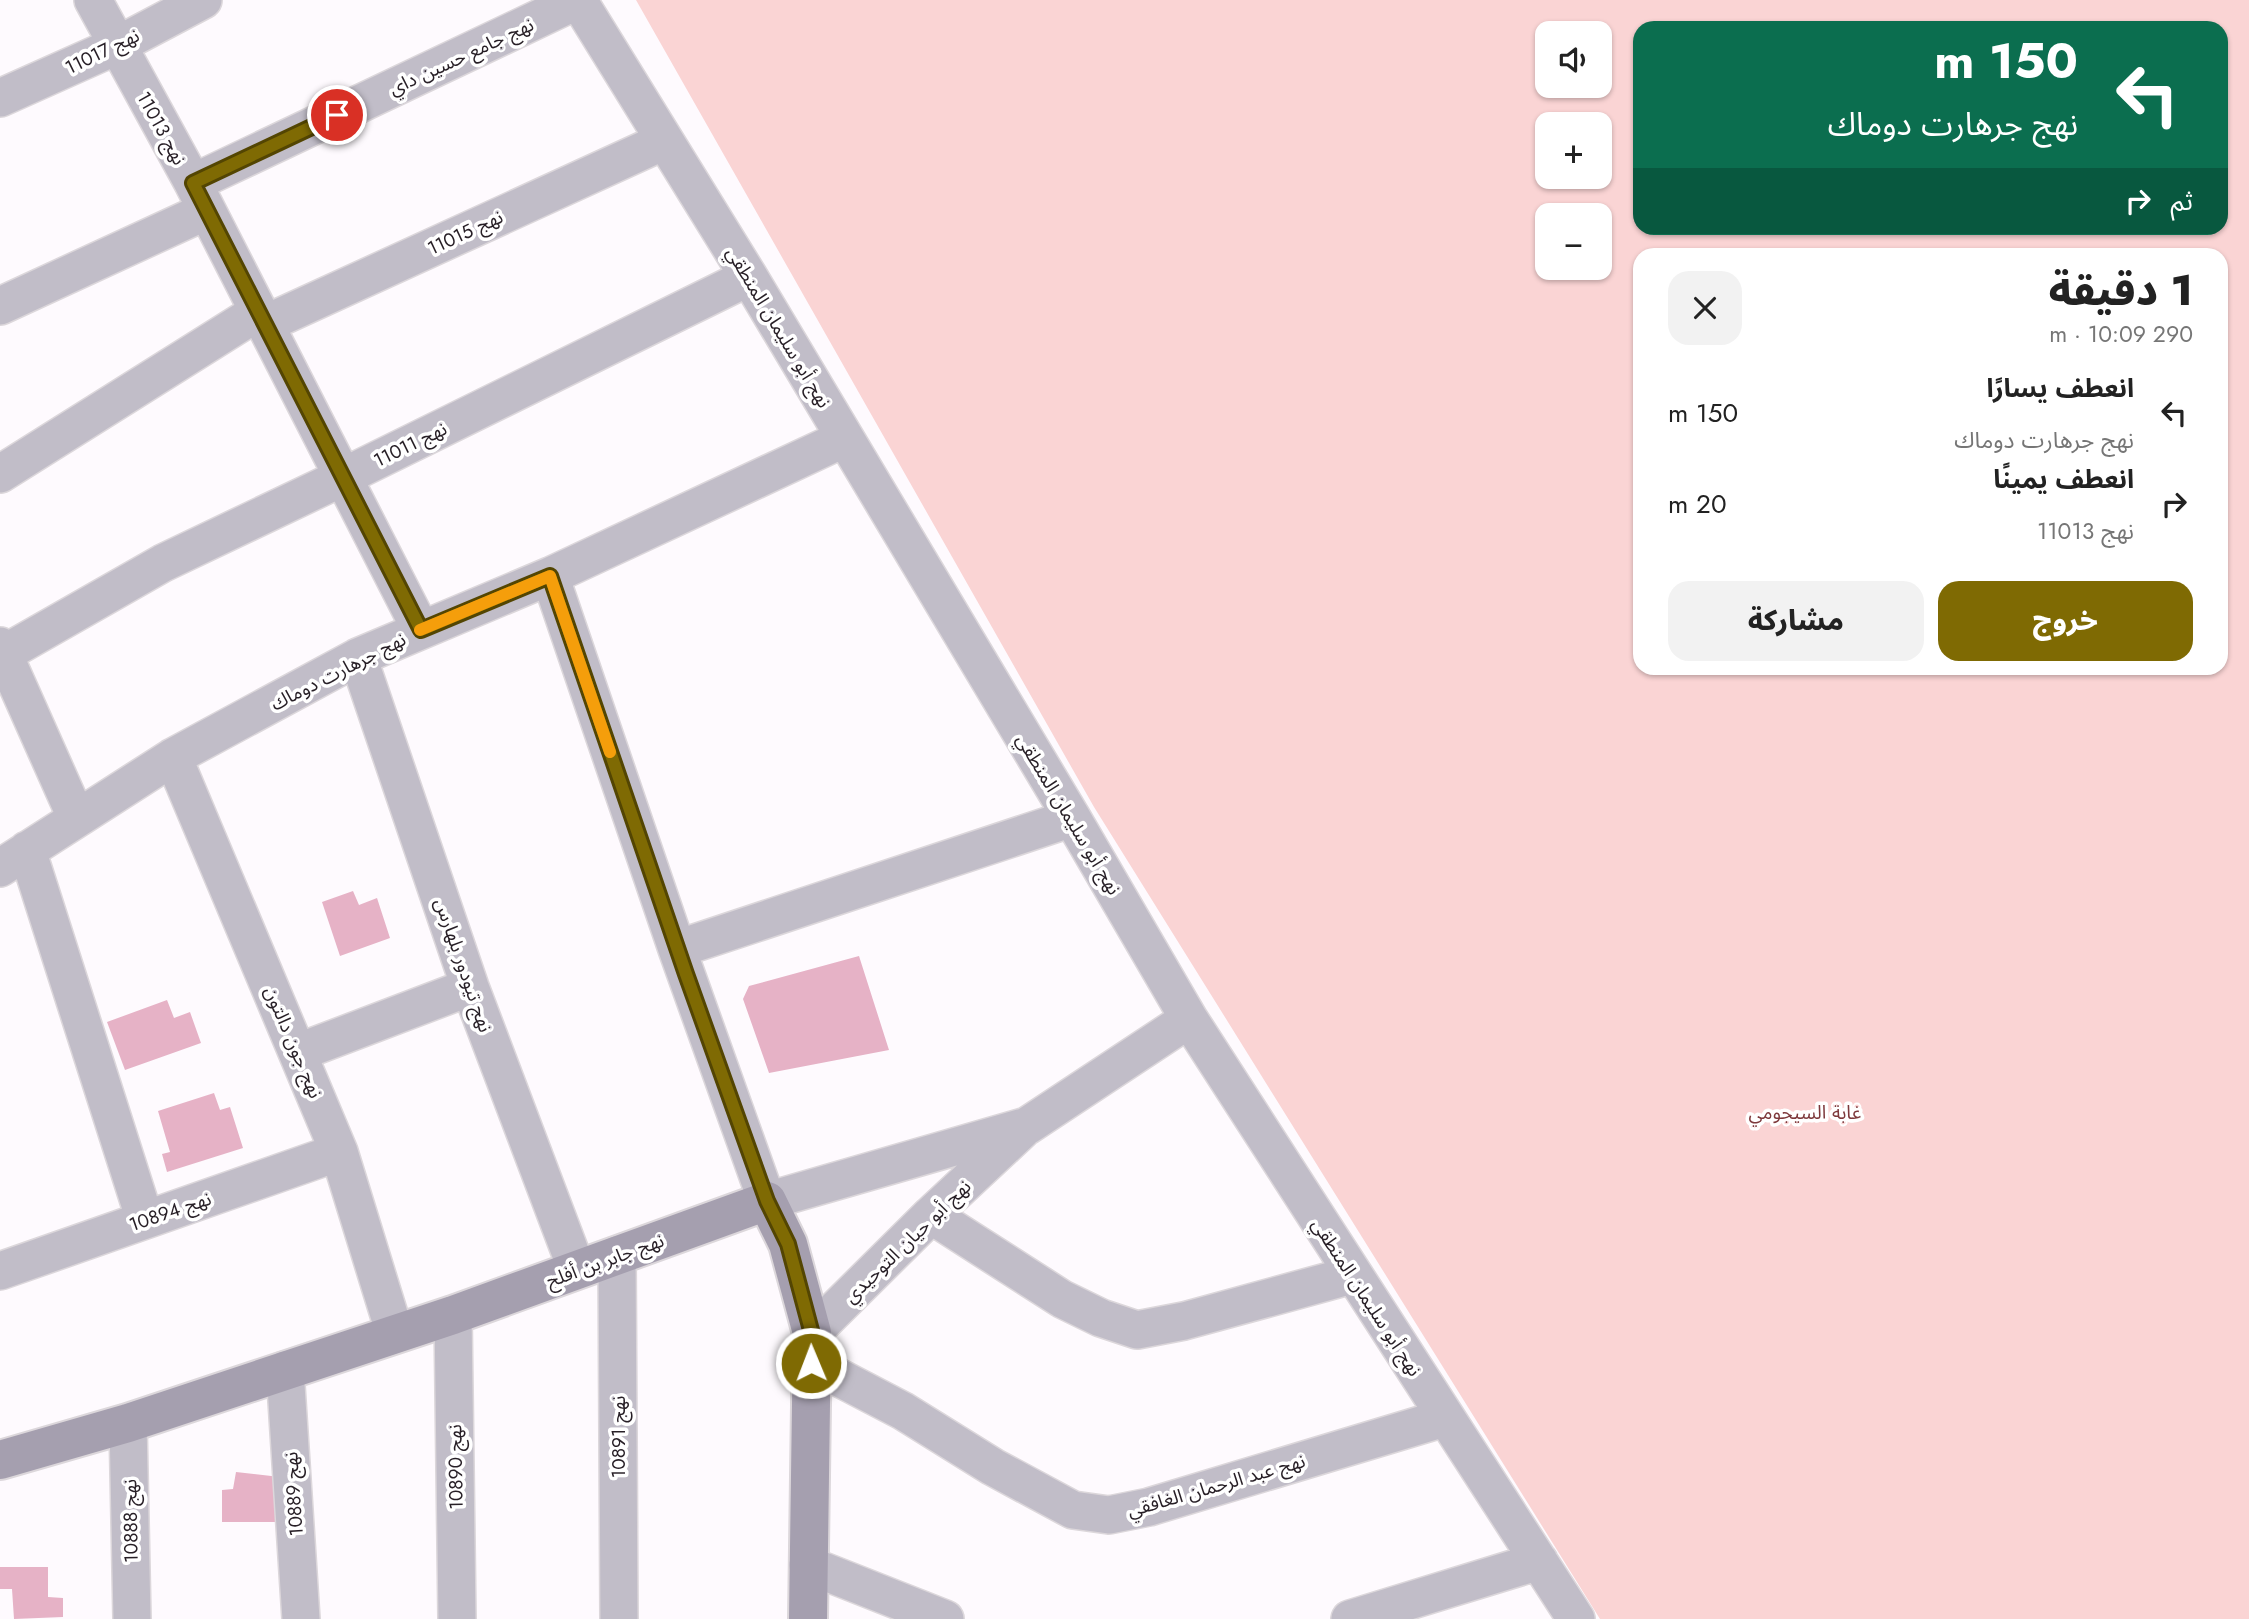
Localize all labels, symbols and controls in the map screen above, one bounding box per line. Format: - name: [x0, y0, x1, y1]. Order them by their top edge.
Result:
- street label: نهج جامع حسين داي: [384, 11, 539, 103]
- map controls: [1535, 21, 1612, 280]
- button: sound: [1535, 21, 1612, 98]
- street label: نهج 11017: [60, 22, 144, 82]
- text: 150 m: [1934, 26, 2078, 96]
- icon: left: [2102, 49, 2193, 140]
- pin: [307, 85, 367, 145]
- street label: نهج 11013: [129, 87, 193, 170]
- icon: arrive: [318, 96, 356, 134]
- text: نهج جرهارت دوماك: [1828, 101, 2078, 147]
- button: +: [1535, 112, 1612, 189]
- icon: right: [2119, 182, 2157, 220]
- text: ثم: [2171, 182, 2193, 220]
- street label: نهج 11015: [423, 203, 508, 263]
- button: −: [1535, 203, 1612, 280]
- street label: نهج أبو سليمان المنطقي: [718, 242, 837, 414]
- text: 1 دقيقة: [2049, 260, 2193, 321]
- button: close: [1668, 271, 1742, 345]
- text: 290 m · 10:09: [2049, 317, 2193, 351]
- text: انعطف يسارًا: [1987, 369, 2134, 407]
- text: 150 m: [1668, 394, 1738, 432]
- icon: left: [2155, 394, 2193, 432]
- street label: نهج 11011: [369, 415, 452, 475]
- text: نهج جرهارت دوماك: [1954, 423, 2134, 457]
- text: انعطف يمينًا: [1993, 460, 2134, 498]
- text: 20 m: [1668, 485, 1727, 523]
- icon: right: [2155, 485, 2193, 523]
- text: نهج 11013: [2037, 514, 2134, 548]
- button: مشاركة: [1668, 581, 1924, 661]
- button: خروج: [1938, 581, 2193, 661]
- street label: نهج جرهارت دوماك: [266, 626, 411, 718]
- street label: نهج أبو سليمان المنطقي: [1008, 729, 1127, 901]
- street label: نهج تيودور بلهارس: [427, 895, 499, 1036]
- street label: نهج جون دالتون: [257, 982, 329, 1103]
- park label: غابة السيجومي: [1749, 1099, 1861, 1127]
- street label: نهج أبو حيان التوحيدي: [838, 1173, 978, 1310]
- street label: نهج 10894: [126, 1185, 215, 1239]
- street label: نهج أبو سليمان المنطقي: [1304, 1213, 1428, 1382]
- street label: نهج جابر بن أفلح: [543, 1227, 668, 1295]
- position arrow: [774, 1326, 848, 1400]
- street label: نهج 10891: [605, 1396, 633, 1478]
- street label: نهج 10890: [441, 1424, 471, 1510]
- street label: نهج عبد الرحمان الغافقي: [1124, 1447, 1309, 1525]
- street label: نهج 10889: [277, 1451, 311, 1537]
- street label: نهج 10888: [116, 1479, 146, 1563]

